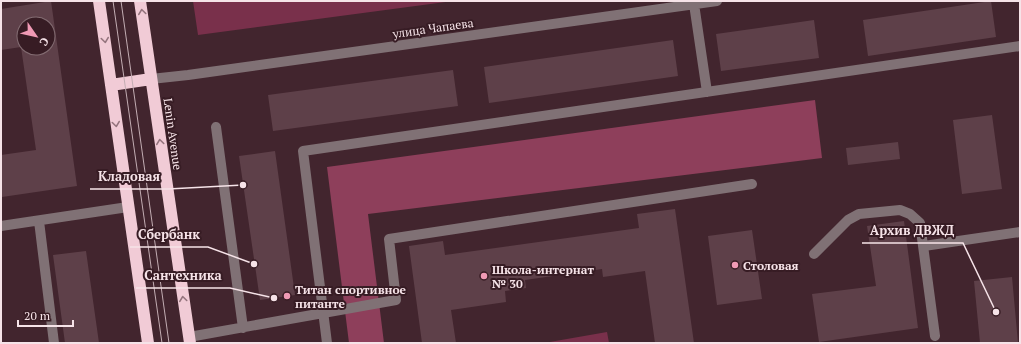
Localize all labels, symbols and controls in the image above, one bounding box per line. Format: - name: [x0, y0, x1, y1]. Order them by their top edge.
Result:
- one-way arrow: [138, 9, 147, 15]
- street label: улица Чапаева: [391, 15, 474, 41]
- north arrow: [16, 16, 56, 56]
- text: С: [36, 35, 52, 48]
- one-way arrow: [100, 37, 109, 43]
- street label: Lenin Avenue: [161, 97, 185, 171]
- one-way arrow: [111, 121, 120, 127]
- one-way arrow: [156, 139, 165, 145]
- callout: Кладовая: [90, 164, 168, 189]
- text: Кладовая: [98, 167, 160, 185]
- callout: Архив ДВЖД: [862, 218, 963, 243]
- text: Архив ДВЖД: [870, 221, 955, 239]
- callout: Сбербанк: [130, 222, 208, 247]
- text: Сбербанк: [138, 225, 200, 243]
- place label: Столовая: [743, 258, 799, 273]
- marker: Столовая: [730, 260, 740, 270]
- place label: Школа-интернат № 30: [492, 262, 594, 291]
- callout: Сантехника: [136, 263, 230, 288]
- text: Сантехника: [144, 266, 223, 284]
- marker: Школа-интернат № 30: [479, 271, 489, 281]
- place label: Титан спортивное питанте: [295, 282, 407, 311]
- marker: Титан спортивное питанте: [282, 291, 292, 301]
- one-way arrow: [179, 296, 188, 302]
- scale bar: [18, 302, 73, 328]
- text: 20 m: [24, 308, 51, 323]

